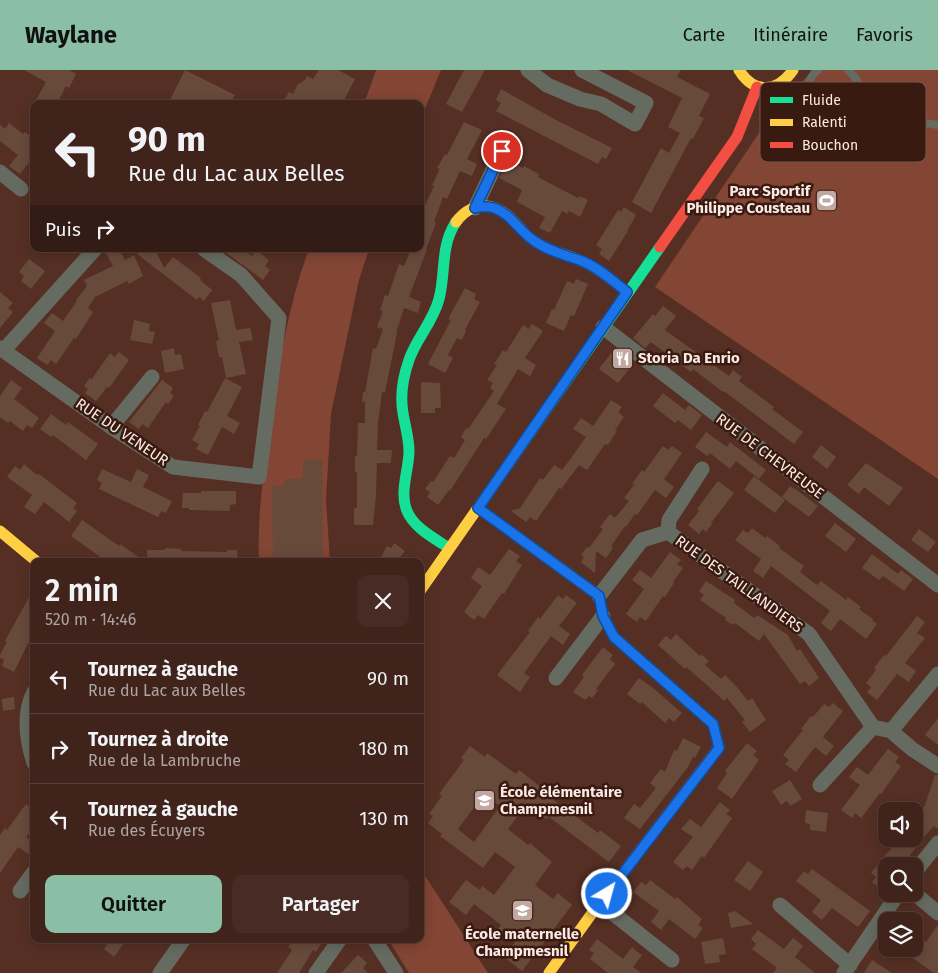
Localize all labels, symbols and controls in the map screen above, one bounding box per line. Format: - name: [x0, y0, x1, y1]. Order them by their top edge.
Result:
- text: Waylane: [25, 21, 117, 49]
- text: Carte: [683, 24, 725, 46]
- text: Itinéraire: [753, 24, 828, 46]
- text: Favoris: [856, 24, 913, 46]
- legend: [760, 82, 926, 162]
- text: Fluide: [802, 92, 841, 109]
- text: Ralenti: [802, 114, 847, 131]
- text: 90 m: [128, 118, 206, 160]
- icon: left: [45, 120, 110, 185]
- pin: [481, 130, 523, 172]
- icon: arrive: [488, 137, 516, 165]
- text: Bouchon: [802, 137, 858, 154]
- text: Rue du Lac aux Belles: [128, 160, 344, 187]
- place label: Parc Sportif Philippe Cousteau: [687, 182, 812, 217]
- sports icon: Parc Sportif Philippe Cousteau: [814, 188, 838, 212]
- icon: right: [91, 215, 119, 243]
- text: Puis: [45, 218, 81, 241]
- restaurant icon: Storia Da Enrio: [610, 346, 634, 370]
- place label: Storia Da Enrio: [638, 349, 740, 367]
- street label: RUE DU VENEUR: [72, 394, 172, 470]
- street label: RUE DE CHEVREUSE: [712, 409, 828, 503]
- street label: RUE DES TAILLANDIERS: [672, 532, 806, 636]
- text: 2 min: [45, 573, 119, 609]
- button: close: [357, 575, 409, 627]
- text: 520 m · 14:46: [45, 610, 136, 629]
- text: Tournez à gauche: [88, 658, 238, 681]
- icon: left: [45, 665, 73, 693]
- text: 90 m: [367, 667, 409, 690]
- text: Rue du Lac aux Belles: [88, 681, 245, 700]
- text: Tournez à droite: [88, 728, 229, 751]
- icon: right: [45, 735, 73, 763]
- text: 180 m: [358, 737, 409, 760]
- text: Rue de la Lambruche: [88, 751, 241, 770]
- place label: École élémentaire Champmesnil: [500, 783, 622, 818]
- school or university icon: École élémentaire Champmesnil: [472, 789, 496, 813]
- text: Tournez à gauche: [88, 798, 238, 821]
- map controls: [878, 802, 923, 957]
- button: sound: [878, 802, 923, 847]
- icon: left: [45, 805, 73, 833]
- text: 130 m: [359, 807, 409, 830]
- text: Rue des Écuyers: [88, 821, 205, 840]
- button: search: [878, 857, 923, 902]
- position arrow: [580, 867, 632, 919]
- button: Quitter: [45, 875, 222, 933]
- button: Partager: [232, 875, 409, 933]
- school or university icon: École maternelle Champmesnil: [510, 899, 534, 923]
- button: layers: [878, 912, 923, 957]
- place label: École maternelle Champmesnil: [465, 925, 579, 960]

